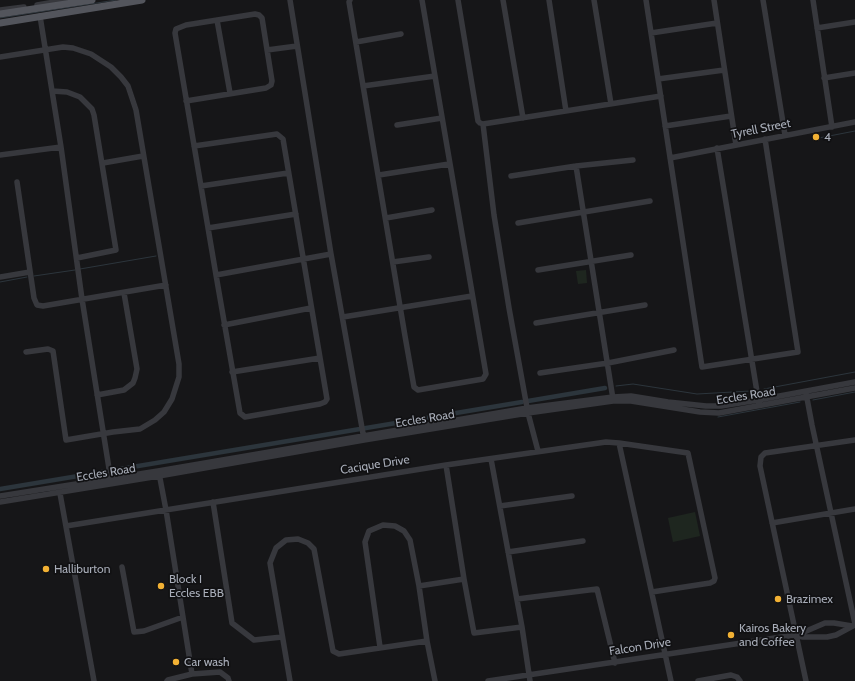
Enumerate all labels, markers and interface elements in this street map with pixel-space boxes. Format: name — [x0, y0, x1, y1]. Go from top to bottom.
street label: Tyrell Street — [730, 116, 792, 142]
place label: 4 — [824, 130, 831, 144]
marker: 4 — [811, 132, 821, 142]
street label: Eccles Road — [715, 384, 777, 408]
street label: Eccles Road — [394, 407, 456, 431]
street label: Cacique Drive — [339, 452, 411, 478]
street label: Eccles Road — [75, 461, 137, 485]
place label: Halliburton — [54, 562, 110, 576]
marker: Halliburton — [41, 564, 51, 574]
place label: Block I Eccles EBB — [169, 572, 224, 600]
marker: Block I Eccles EBB — [156, 581, 166, 591]
place label: Brazimex — [786, 592, 833, 606]
marker: Brazimex — [773, 594, 783, 604]
place label: Kairos Bakery and Coffee — [739, 621, 806, 649]
marker: Kairos Bakery and Coffee — [726, 630, 736, 640]
street label: Falcon Drive — [608, 635, 672, 659]
place label: Car wash — [184, 655, 230, 669]
marker: Car wash — [171, 657, 181, 667]

